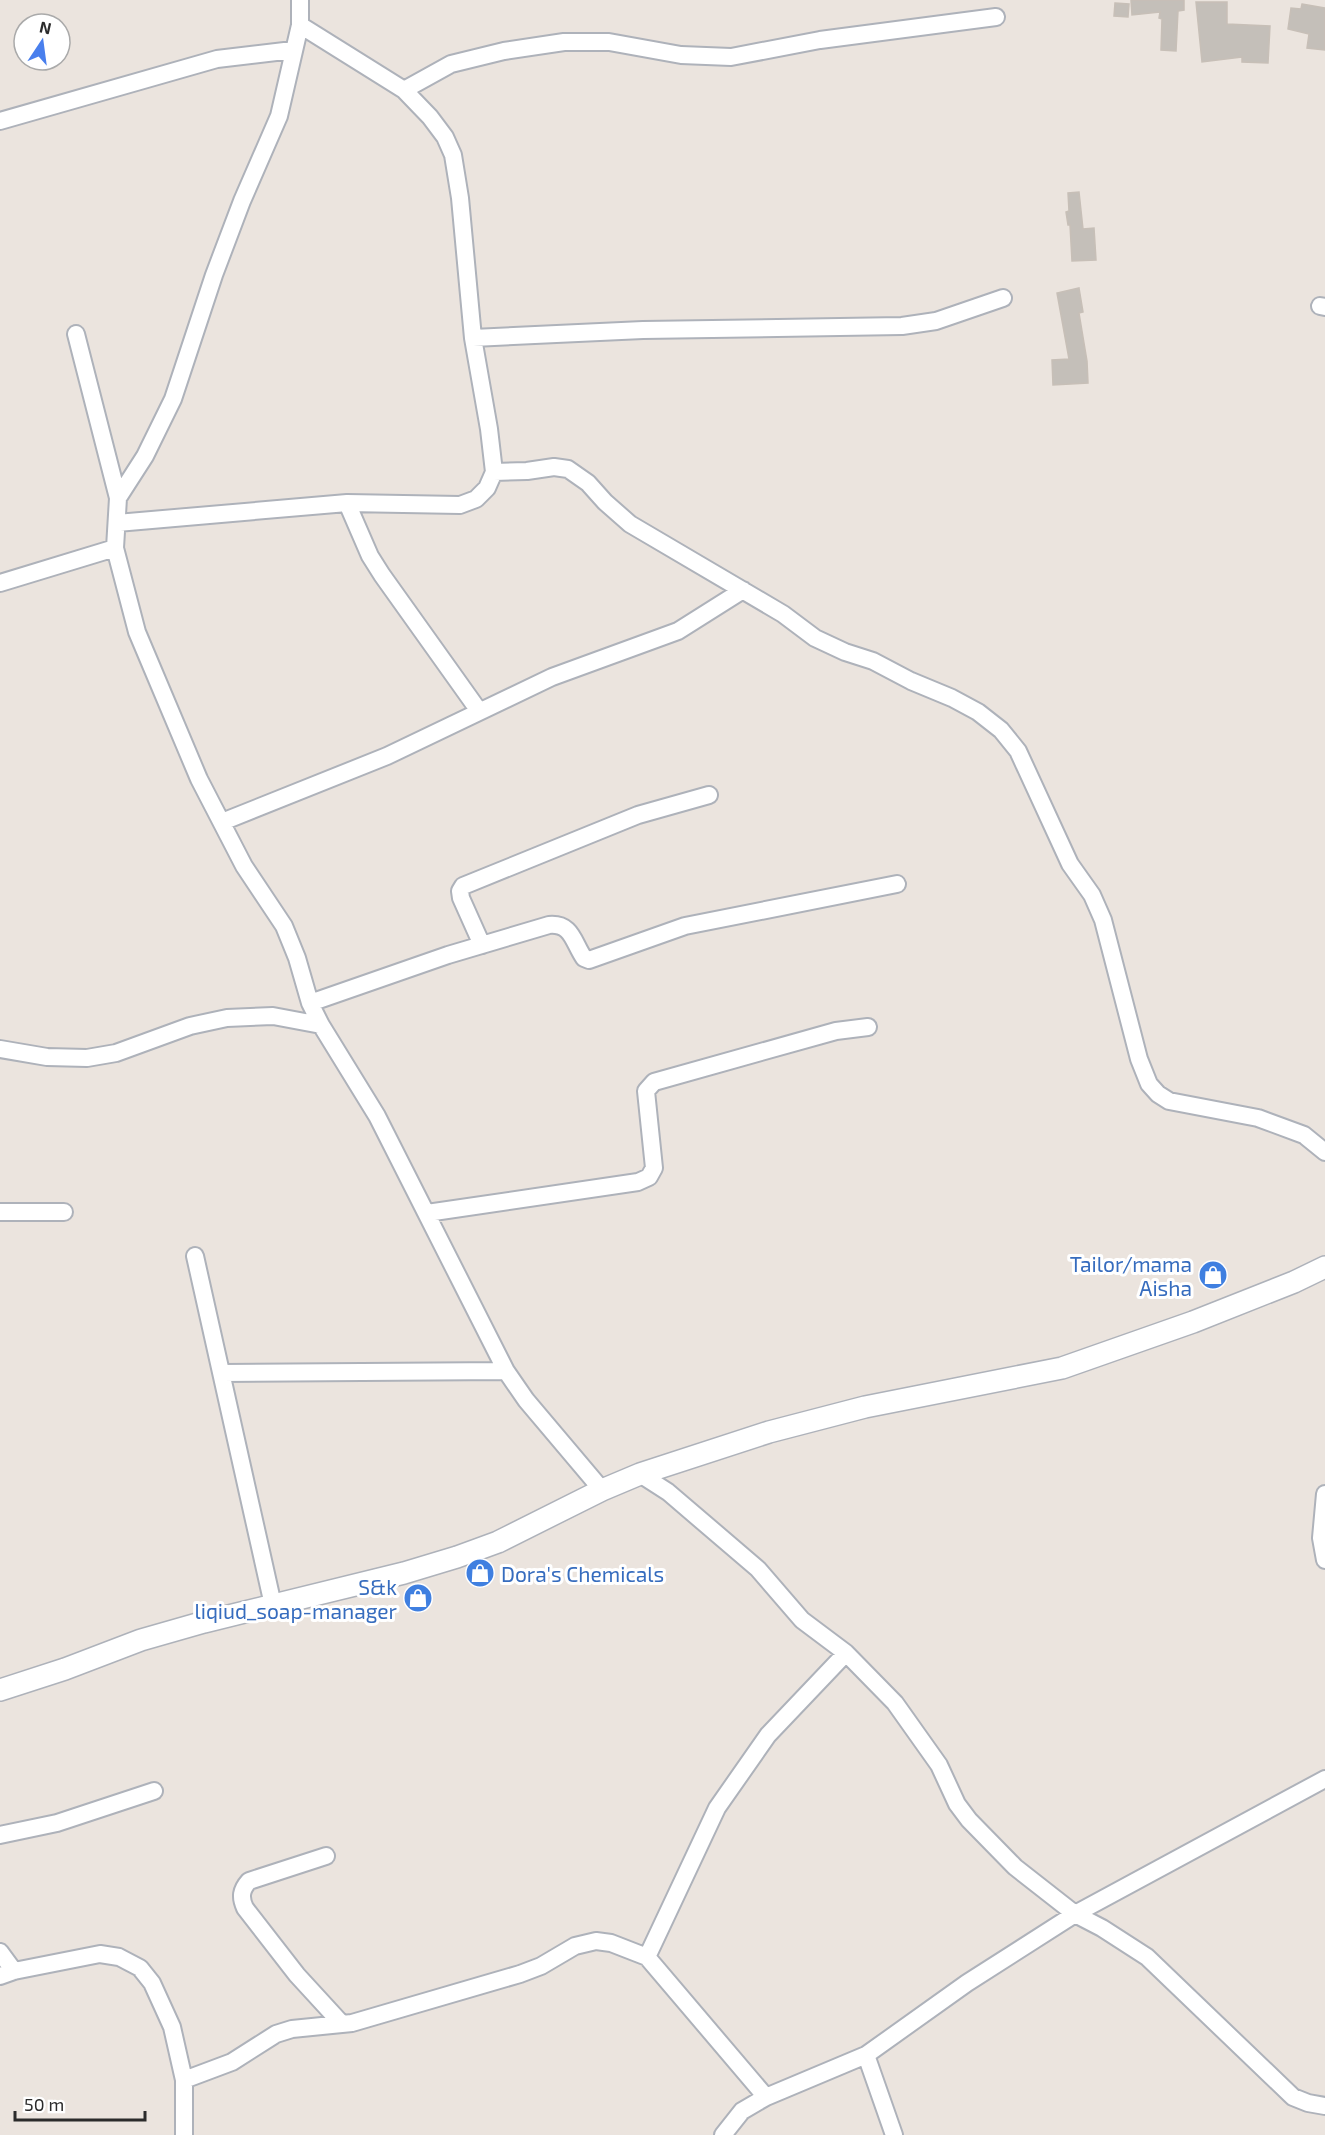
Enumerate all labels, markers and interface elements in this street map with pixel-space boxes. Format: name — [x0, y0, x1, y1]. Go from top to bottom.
north arrow — [12, 12, 72, 72]
text: N — [38, 16, 53, 37]
place label: Tailor/mama Aisha — [1070, 1251, 1192, 1300]
shop icon: Tailor/mama Aisha — [1197, 1259, 1229, 1291]
shop icon: Dora's Chemicals — [464, 1557, 496, 1589]
place label: Dora's Chemicals — [501, 1561, 664, 1586]
place label: S&k liqiud_soap-manager — [194, 1574, 398, 1623]
shop icon: S&k liqiud_soap-manager — [402, 1582, 434, 1614]
scale bar — [15, 2084, 146, 2122]
text: 50 m — [24, 2093, 64, 2115]

